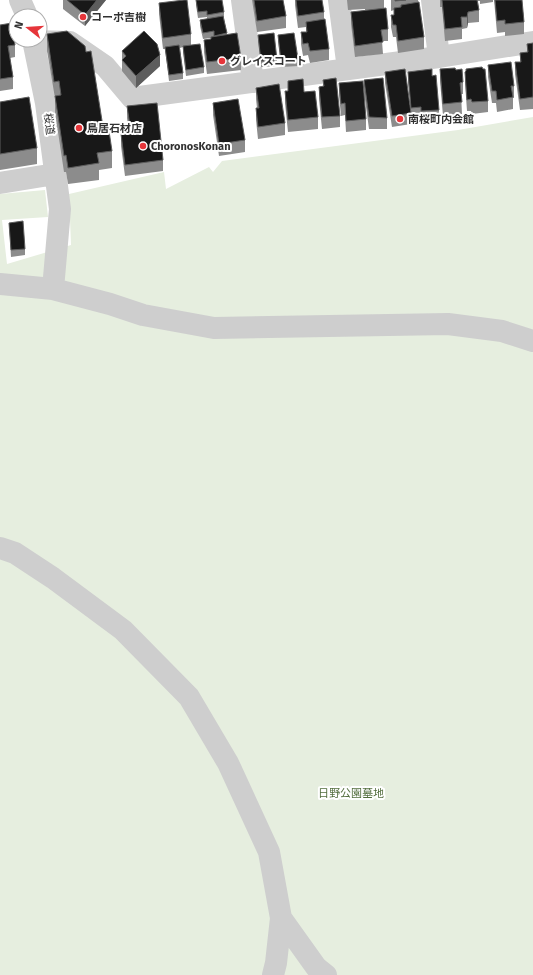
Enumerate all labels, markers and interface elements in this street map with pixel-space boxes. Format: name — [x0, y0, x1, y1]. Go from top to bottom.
north arrow — [8, 8, 48, 48]
place label: コーポ吉樹 — [91, 11, 146, 24]
marker: コーポ吉樹 — [78, 12, 88, 22]
text: N — [12, 20, 26, 31]
place label: グレイスコート — [230, 55, 307, 68]
marker: グレイスコート — [217, 56, 227, 66]
street label: 桜道 — [41, 112, 57, 136]
place label: 南桜町内会館 — [408, 113, 474, 126]
marker: 南桜町内会館 — [395, 114, 405, 124]
place label: 鳥居石材店 — [87, 122, 142, 135]
marker: 鳥居石材店 — [74, 123, 84, 133]
place label: ChoronosKonan — [151, 140, 231, 153]
marker: ChoronosKonan — [138, 141, 148, 151]
park label: 日野公園墓地 — [318, 787, 384, 800]

